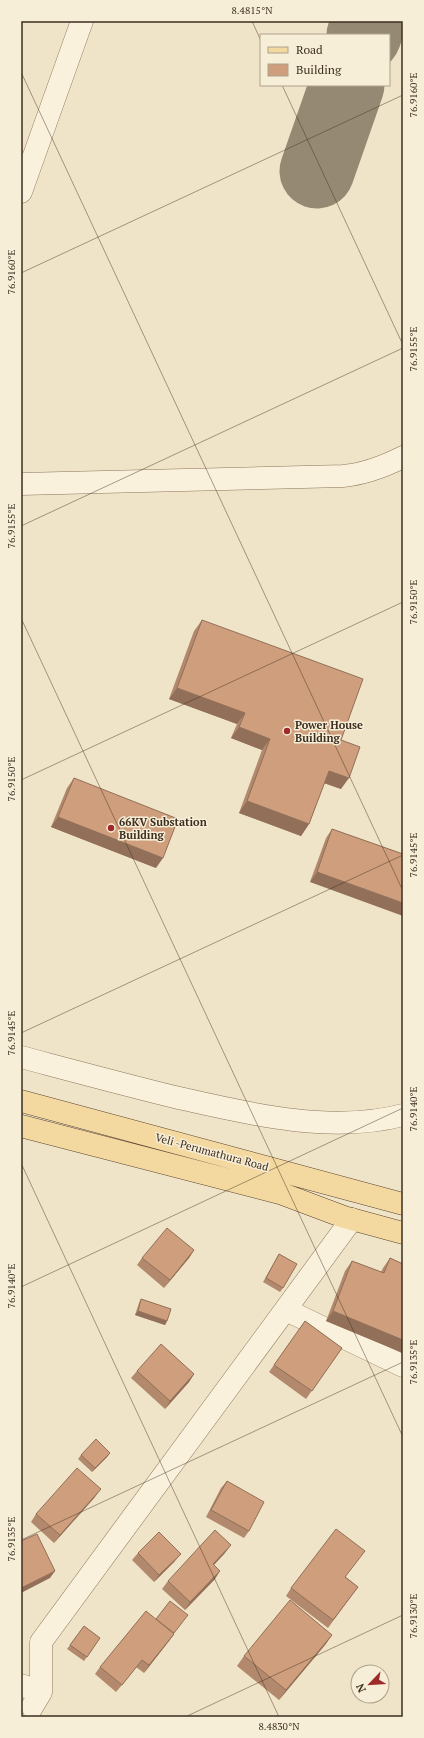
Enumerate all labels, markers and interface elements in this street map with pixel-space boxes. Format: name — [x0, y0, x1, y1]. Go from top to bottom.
text: 8.4815°N — [232, 4, 273, 17]
legend — [260, 34, 390, 86]
text: Road — [296, 42, 323, 57]
text: Building — [296, 62, 342, 77]
text: 76.9160°E — [407, 72, 420, 117]
text: 76.9160°E — [5, 249, 18, 294]
text: 76.9155°E — [407, 326, 420, 371]
text: 76.9155°E — [5, 503, 18, 548]
text: 76.9150°E — [407, 579, 420, 624]
place label: Power House Building — [295, 718, 363, 745]
marker: Power House Building — [282, 726, 292, 736]
text: 76.9150°E — [5, 756, 18, 801]
place label: 66KV Substation Building — [119, 815, 207, 842]
marker: 66KV Substation Building — [106, 823, 116, 833]
text: 76.9145°E — [407, 832, 420, 877]
text: 76.9145°E — [5, 1010, 18, 1055]
text: 76.9140°E — [407, 1086, 420, 1131]
street label: Veli -Perumathura Road — [154, 1130, 270, 1174]
text: 76.9140°E — [5, 1263, 18, 1308]
text: 76.9135°E — [407, 1339, 420, 1384]
text: 76.9135°E — [5, 1516, 18, 1561]
text: 76.9130°E — [407, 1593, 420, 1638]
north arrow — [350, 1664, 390, 1704]
text: N — [353, 1681, 369, 1695]
text: 8.4830°N — [259, 1720, 300, 1733]

